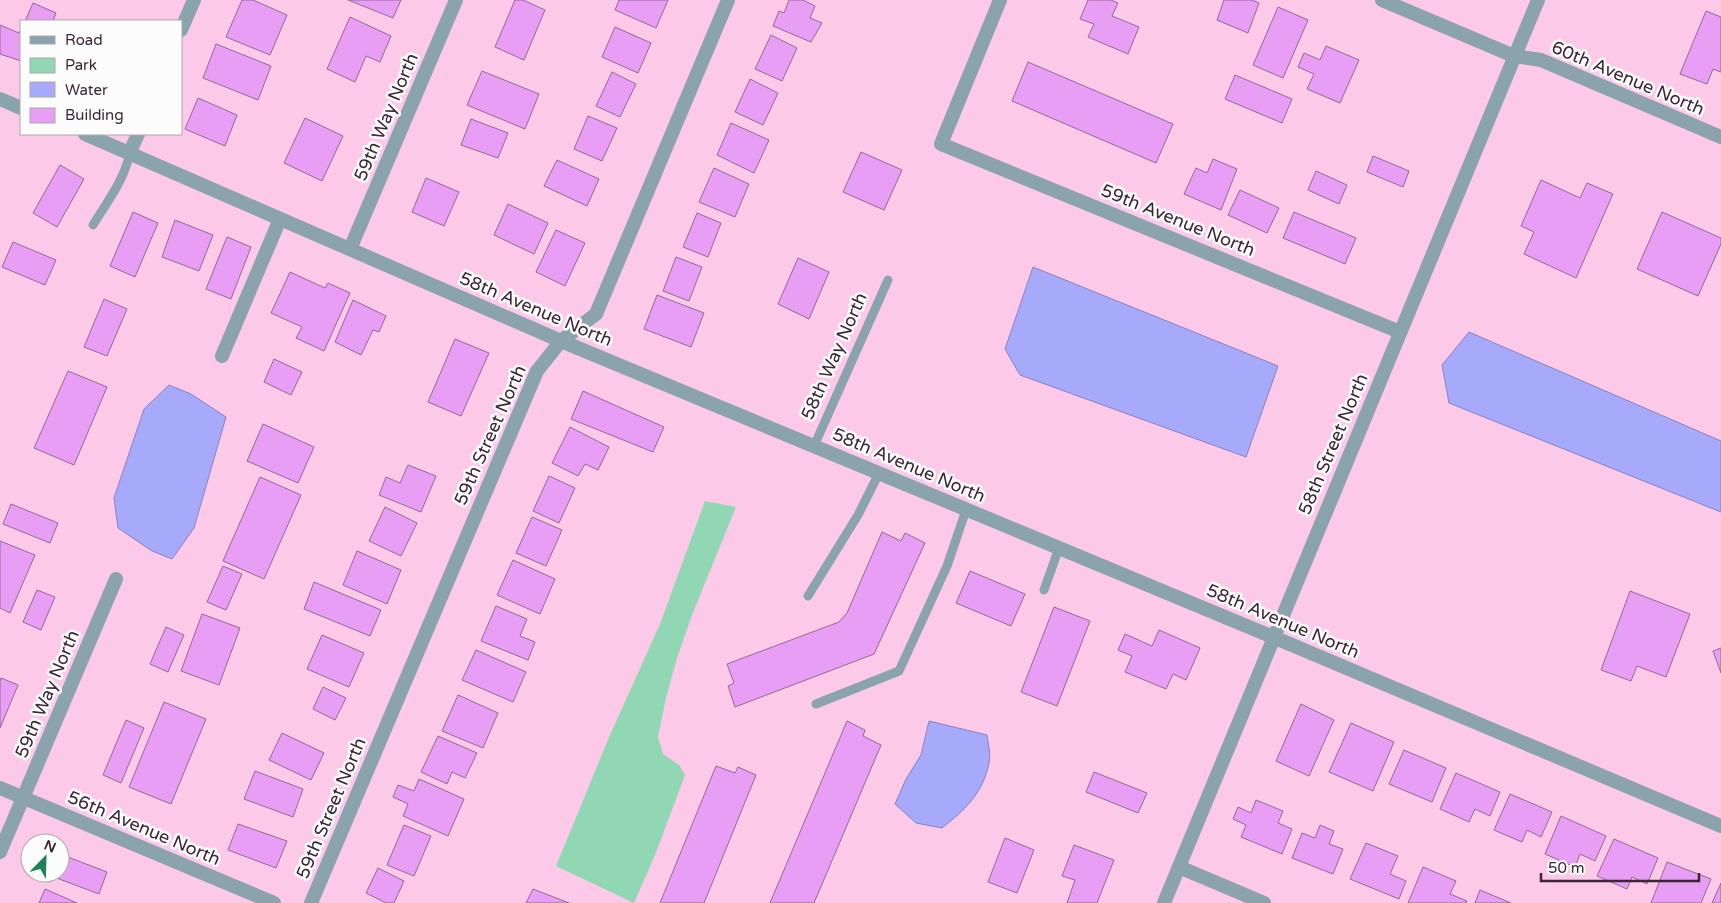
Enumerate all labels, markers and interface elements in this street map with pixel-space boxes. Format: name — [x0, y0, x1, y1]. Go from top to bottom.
legend — [20, 20, 182, 135]
text: Road — [65, 31, 103, 49]
street label: 60th Avenue North — [1548, 36, 1708, 120]
street label: 59th Way North — [349, 50, 423, 184]
text: Park — [65, 56, 97, 74]
text: Water — [65, 81, 108, 99]
text: Building — [65, 106, 124, 124]
street label: 59th Avenue North — [1098, 179, 1258, 261]
street label: 58th Avenue North — [456, 267, 616, 351]
street label: 58th Way North — [796, 289, 872, 423]
street label: 59th Street North — [449, 361, 531, 509]
street label: 58th Street North — [1293, 370, 1373, 518]
street label: 58th Avenue North — [829, 423, 989, 507]
street label: 58th Avenue North — [1203, 579, 1363, 663]
street label: 59th Way North — [10, 627, 84, 761]
street label: 59th Street North — [291, 734, 371, 882]
street label: 56th Avenue North — [64, 786, 224, 870]
north arrow — [20, 833, 70, 883]
text: N — [41, 836, 58, 857]
scale bar — [1541, 850, 1698, 882]
text: 50 m — [1548, 859, 1585, 877]

